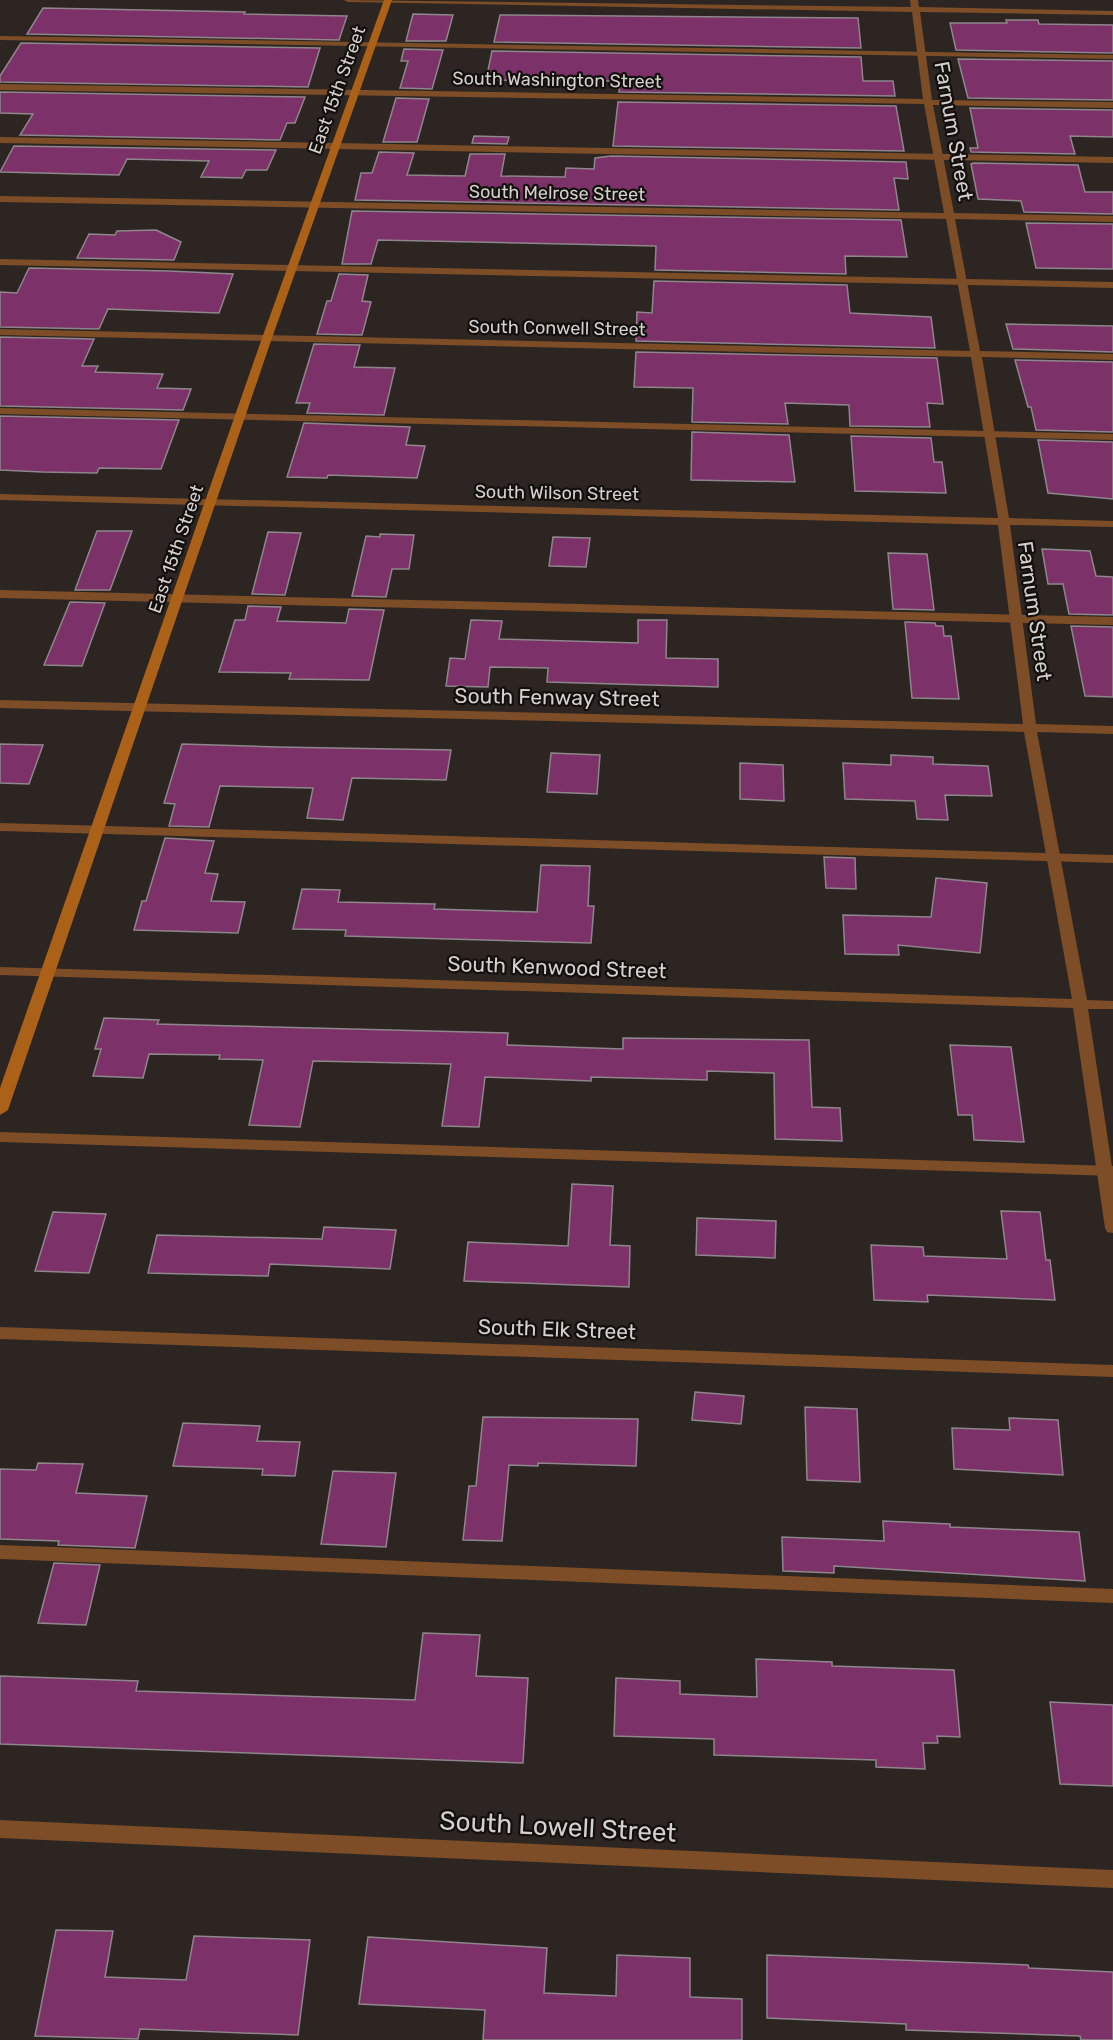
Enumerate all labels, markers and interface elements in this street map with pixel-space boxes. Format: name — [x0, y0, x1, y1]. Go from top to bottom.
street label: East 15th Street — [304, 23, 370, 157]
street label: Farnum Street — [929, 59, 979, 203]
street label: South Washington Street — [452, 67, 662, 93]
street label: South Melrose Street — [469, 180, 645, 206]
street label: South Conwell Street — [468, 315, 646, 341]
street label: South Wilson Street — [475, 481, 639, 505]
street label: East 15th Street — [144, 482, 208, 616]
street label: Farnum Street — [1013, 539, 1057, 683]
street label: South Fenway Street — [454, 683, 660, 711]
street label: South Kenwood Street — [447, 951, 667, 983]
street label: South Elk Street — [478, 1314, 636, 1344]
street label: South Lowell Street — [439, 1805, 677, 1849]

